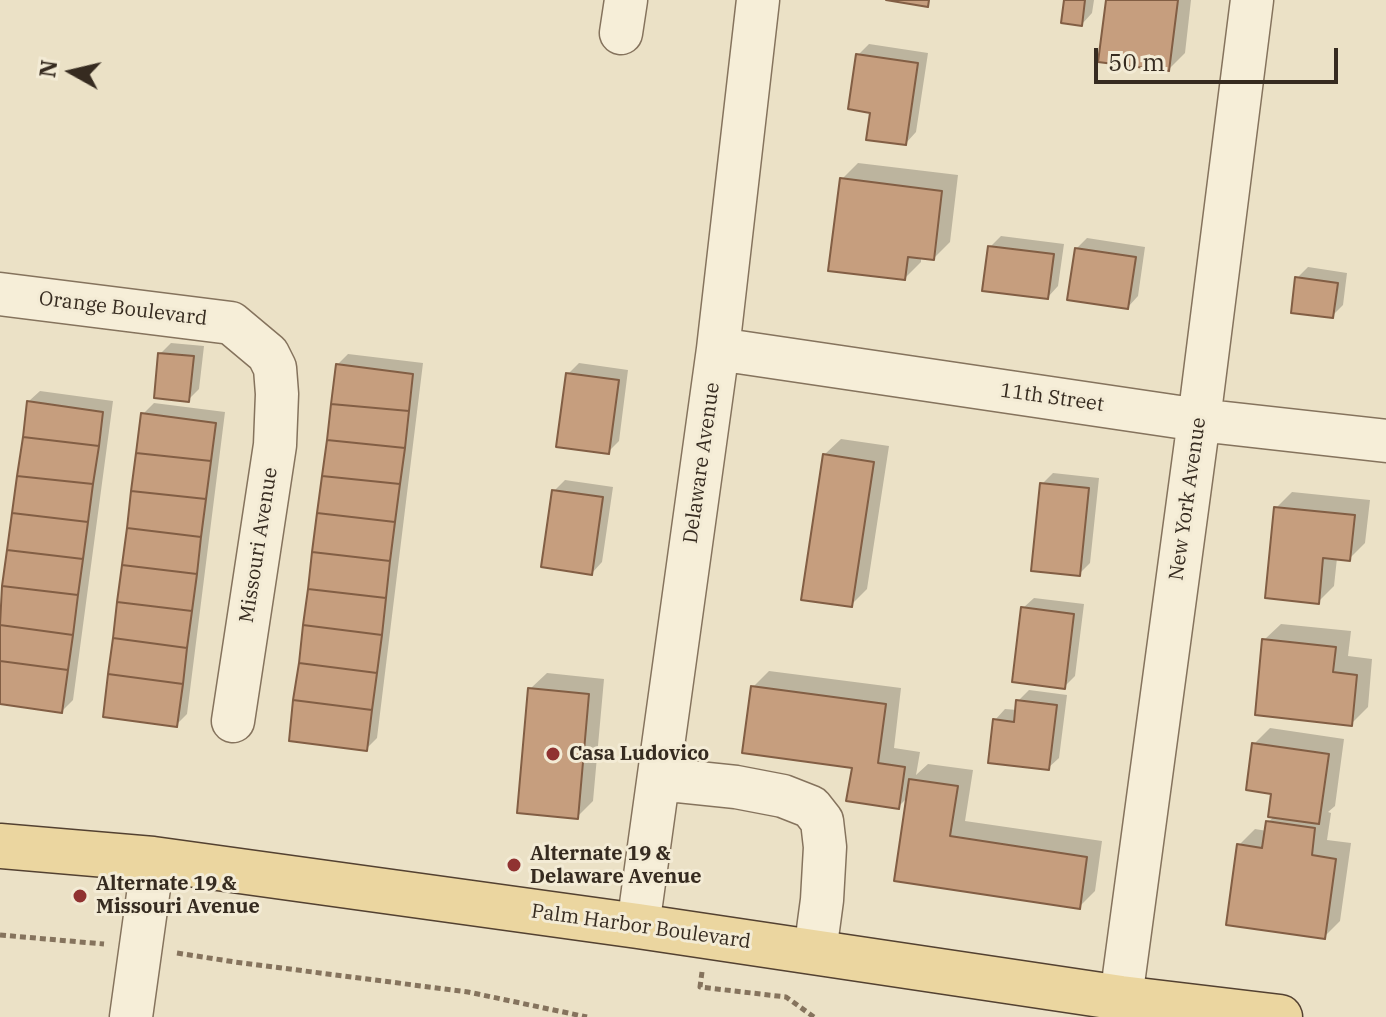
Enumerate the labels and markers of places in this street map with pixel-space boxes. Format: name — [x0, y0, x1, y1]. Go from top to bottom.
place label: Casa Ludovico — [569, 742, 709, 766]
marker: Casa Ludovico — [544, 745, 562, 763]
place label: Alternate 19 & Delaware Avenue — [530, 842, 702, 889]
marker: Alternate 19 & Delaware Avenue — [505, 856, 523, 874]
place label: Alternate 19 & Missouri Avenue — [96, 872, 260, 919]
marker: Alternate 19 & Missouri Avenue — [71, 887, 89, 905]

